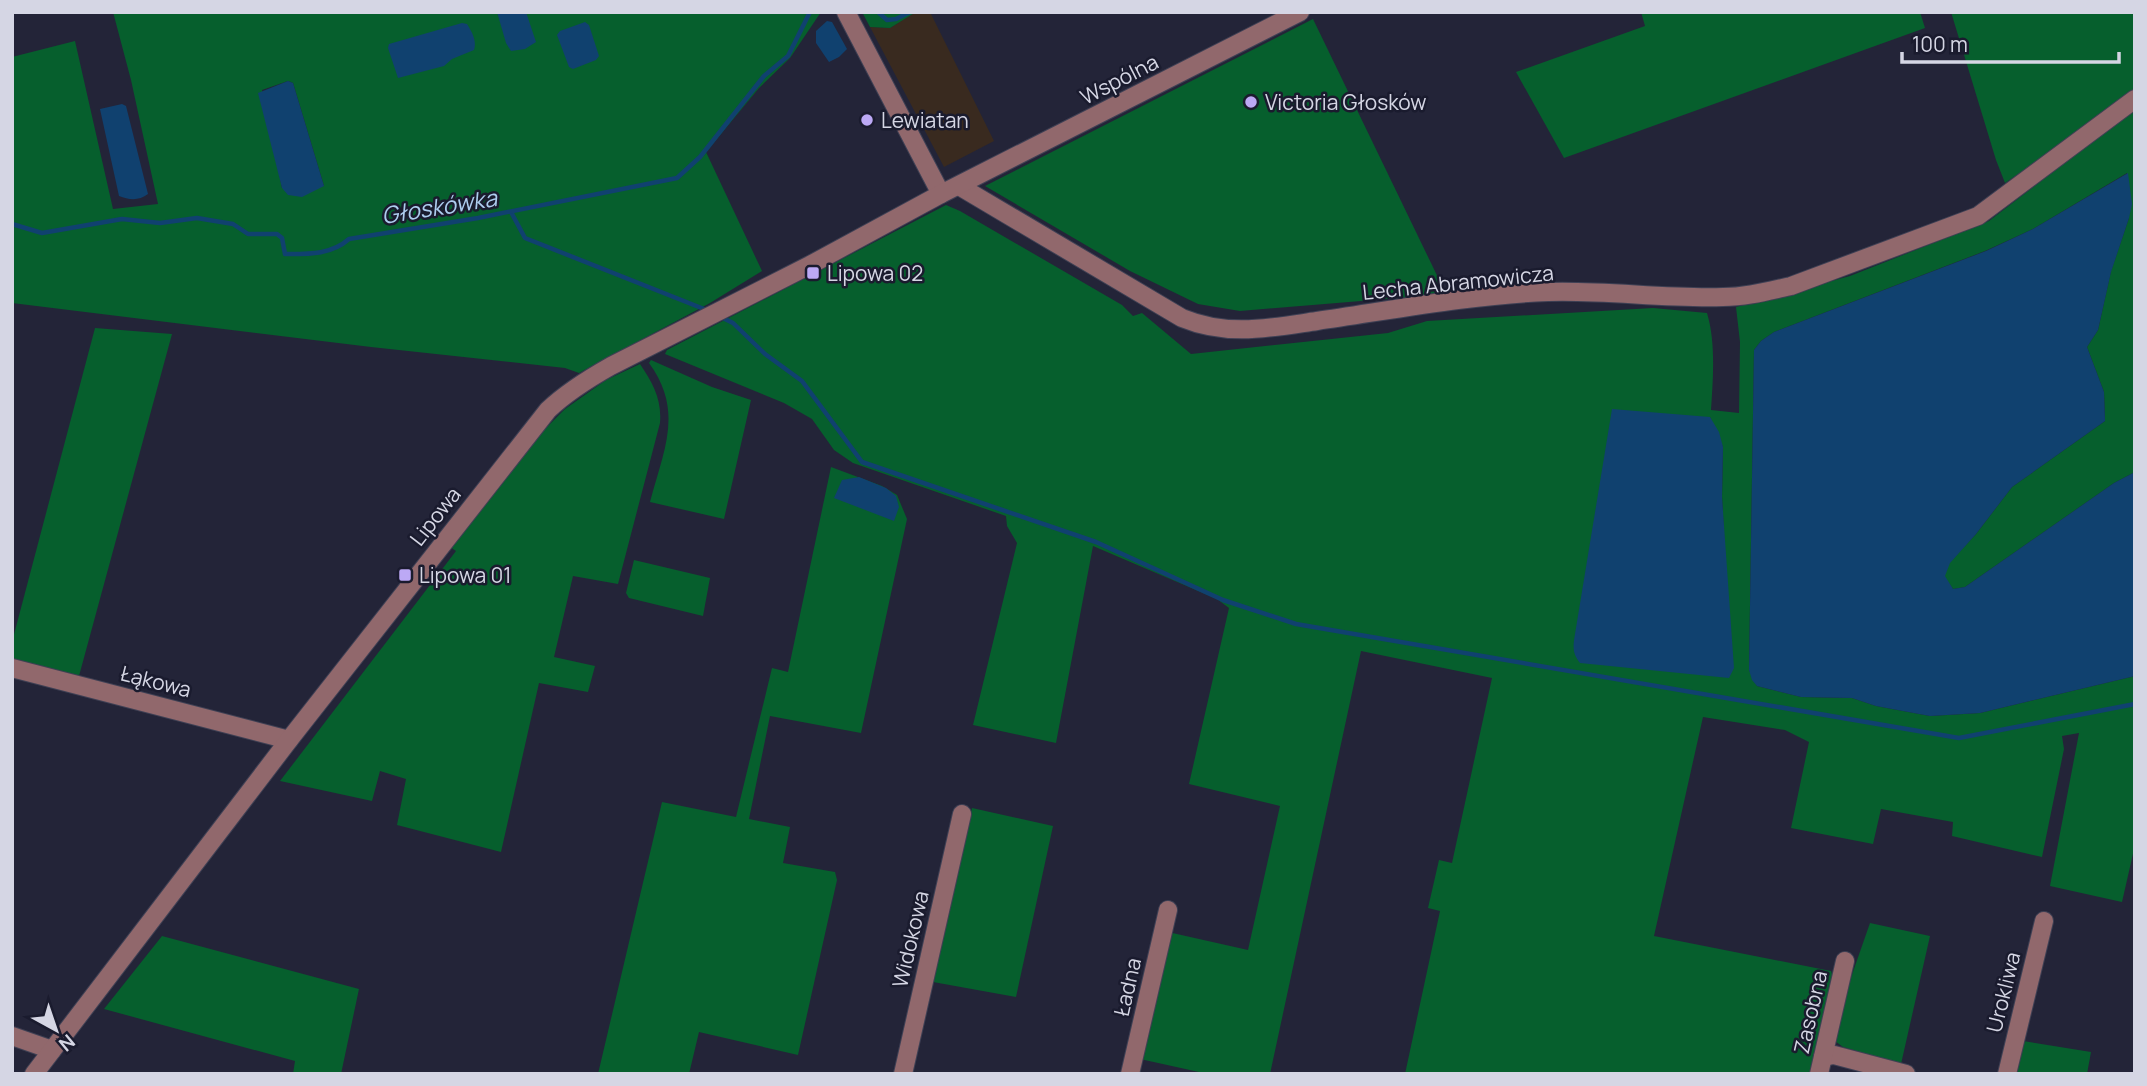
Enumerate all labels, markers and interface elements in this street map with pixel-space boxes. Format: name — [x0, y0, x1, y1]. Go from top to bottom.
scale bar — [1902, 21, 2119, 65]
text: 100 m — [1912, 30, 1968, 58]
street label: Wspólna — [1075, 47, 1163, 111]
place label: Victoria Głosków — [1265, 88, 1426, 116]
marker: Victoria Głosków — [1243, 94, 1259, 110]
place label: Lewiatan — [881, 106, 969, 134]
marker: Lewiatan — [859, 112, 875, 128]
water label: Głoskówka — [379, 181, 500, 231]
street label: Lecha Abramowicza — [1361, 258, 1555, 306]
place label: Lipowa 02 — [827, 259, 923, 287]
marker: Lipowa 02 — [805, 265, 821, 281]
street label: Lipowa — [403, 481, 467, 551]
place label: Lipowa 01 — [419, 561, 511, 589]
marker: Lipowa 01 — [397, 567, 413, 583]
street label: Łąkowa — [118, 659, 194, 703]
street label: Widokowa — [885, 888, 935, 990]
street label: Urokliwa — [1980, 949, 2026, 1035]
street label: Ładna — [1107, 955, 1147, 1019]
street label: Zasobna — [1787, 968, 1833, 1056]
north arrow — [21, 995, 91, 1065]
text: N — [53, 1029, 81, 1057]

